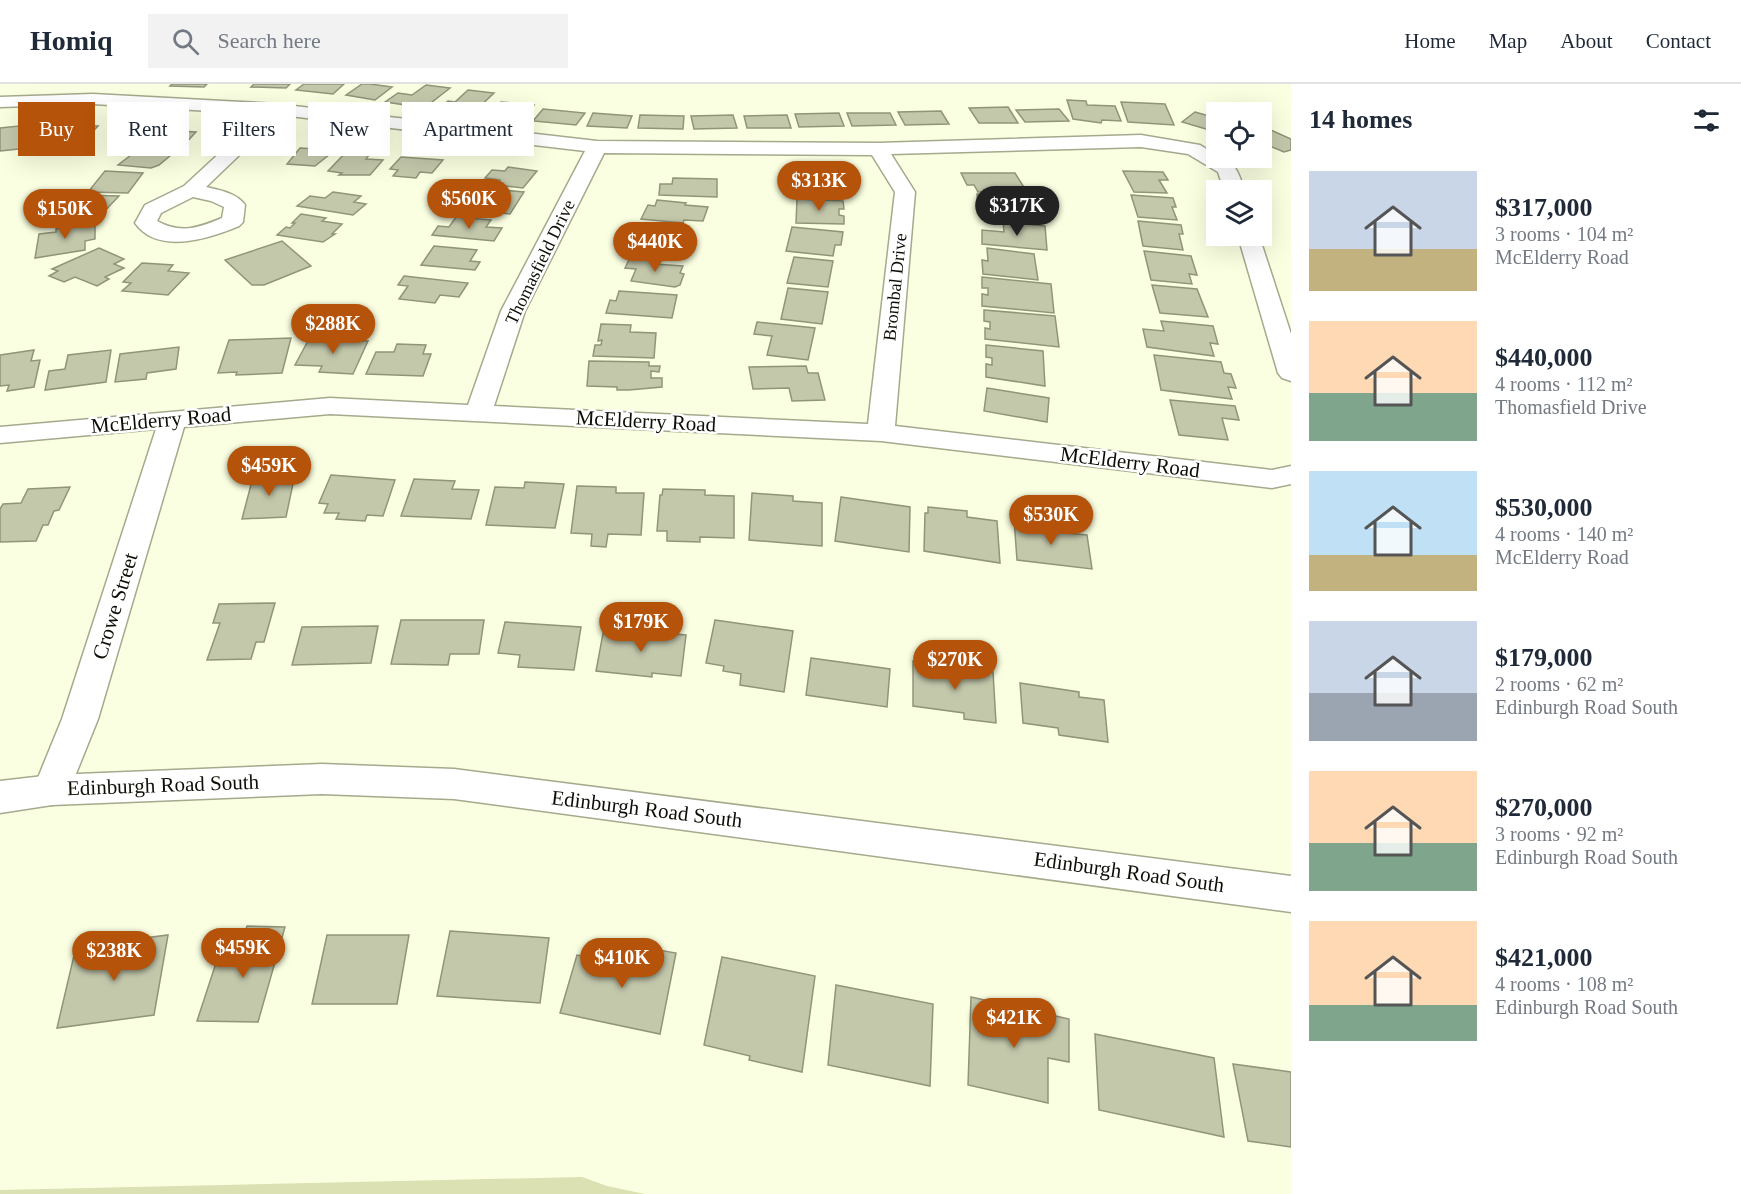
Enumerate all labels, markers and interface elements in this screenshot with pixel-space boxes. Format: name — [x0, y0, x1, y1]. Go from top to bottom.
search box — [148, 14, 568, 68]
text: Homiq — [30, 25, 112, 56]
icon: search — [169, 25, 202, 58]
text: Search here — [217, 28, 321, 53]
text: Home — [1404, 29, 1456, 53]
text: Map — [1489, 29, 1527, 53]
text: About — [1560, 29, 1613, 53]
text: Contact — [1646, 29, 1711, 53]
chip: Buy — [18, 102, 95, 156]
chip: Rent — [107, 102, 189, 156]
chip: Filters — [201, 102, 296, 156]
chip: New — [308, 102, 390, 156]
chip: Apartment — [402, 102, 534, 156]
map controls — [1206, 102, 1272, 246]
button: locate — [1206, 102, 1272, 168]
icon: filters — [1690, 104, 1723, 137]
text: 14 homes — [1309, 105, 1412, 134]
pin: $313K — [777, 161, 861, 212]
text: $313K — [791, 169, 847, 191]
pin: $560K — [427, 179, 511, 230]
button: layers — [1206, 180, 1272, 246]
pin: $317K — [975, 186, 1059, 237]
text: $560K — [441, 187, 497, 209]
pin: $150K — [23, 189, 107, 240]
text: $317,000 — [1495, 193, 1593, 222]
text: $317K — [989, 194, 1045, 216]
icon: home — [1357, 195, 1429, 267]
street label: Thomasfield Drive — [501, 196, 579, 328]
text: $150K — [37, 197, 93, 219]
pin: $440K — [613, 222, 697, 273]
text: 3 rooms · 104 m² — [1495, 223, 1633, 245]
text: $440K — [627, 230, 683, 252]
street label: Brombal Drive — [879, 232, 911, 342]
text: McElderry Road — [1495, 246, 1629, 268]
pin: $288K — [291, 304, 375, 355]
text: $288K — [305, 312, 361, 334]
text: $440,000 — [1495, 343, 1593, 372]
icon: home — [1357, 345, 1429, 417]
text: 4 rooms · 112 m² — [1495, 373, 1632, 395]
text: Thomasfield Drive — [1495, 396, 1647, 418]
street label: McElderry Road — [90, 402, 233, 438]
street label: McElderry Road — [575, 405, 717, 437]
street label: McElderry Road — [1059, 442, 1202, 483]
pin: $459K — [227, 446, 311, 497]
text: $459K — [241, 454, 297, 476]
text: $530,000 — [1495, 493, 1593, 522]
pin: $530K — [1009, 495, 1093, 546]
icon: home — [1357, 495, 1429, 567]
text: $530K — [1023, 503, 1079, 525]
text: 4 rooms · 140 m² — [1495, 523, 1633, 545]
text: McElderry Road — [1495, 546, 1629, 568]
street label: Crowe Street — [87, 550, 143, 662]
pin: $179K — [599, 602, 683, 653]
text: $179K — [613, 610, 669, 632]
pin: $270K — [913, 640, 997, 691]
text: $179,000 — [1495, 643, 1593, 672]
icon: home — [1357, 645, 1429, 717]
text: $270K — [927, 648, 983, 670]
text: 2 rooms · 62 m² — [1495, 673, 1623, 695]
text: Edinburgh Road South — [1495, 696, 1678, 718]
street label: Edinburgh Road South — [67, 770, 260, 800]
street label: Edinburgh Road South — [550, 785, 744, 833]
text: $270,000 — [1495, 793, 1593, 822]
icon: home — [1357, 795, 1429, 867]
text: 3 rooms · 92 m² — [1495, 823, 1623, 845]
text: Edinburgh Road South — [1495, 846, 1678, 868]
street label: Edinburgh Road South — [1032, 847, 1226, 897]
pin: $459K — [201, 928, 285, 979]
pin: $238K — [72, 931, 156, 982]
text: $459K — [215, 936, 271, 958]
pin: $410K — [580, 938, 664, 989]
text: $238K — [86, 939, 142, 961]
text: $421,000 — [1495, 943, 1593, 972]
icon: home — [1357, 945, 1429, 1017]
text: $410K — [594, 946, 650, 968]
text: 4 rooms · 108 m² — [1495, 973, 1633, 995]
text: Edinburgh Road South — [1495, 996, 1678, 1018]
pin: $421K — [972, 998, 1056, 1049]
text: $421K — [986, 1006, 1042, 1028]

